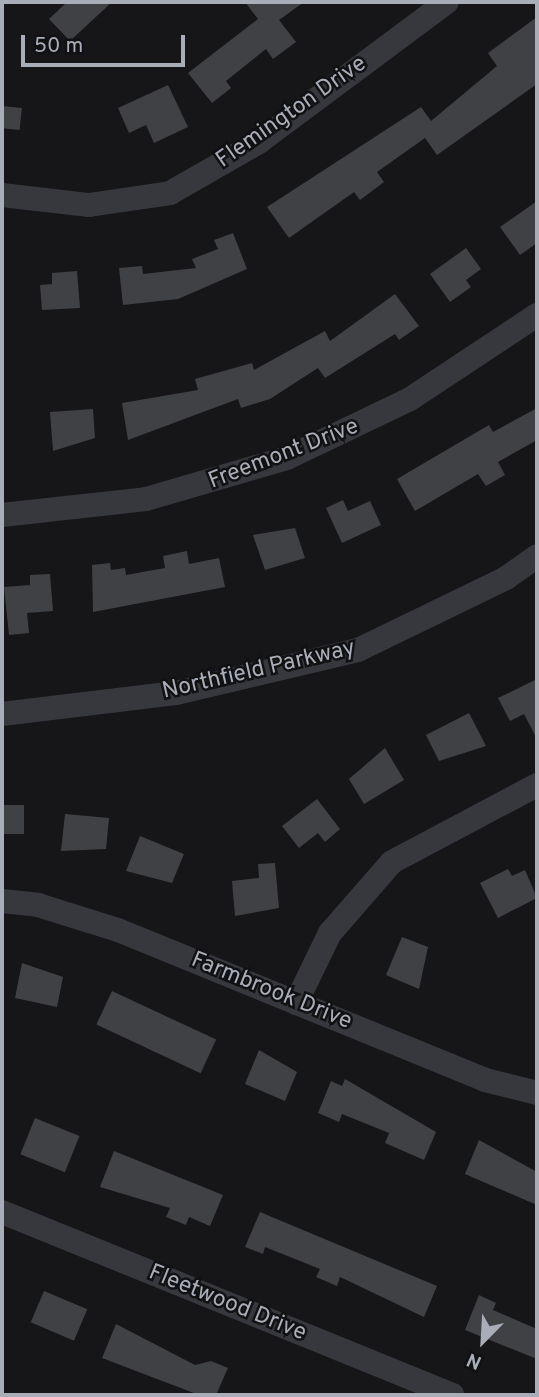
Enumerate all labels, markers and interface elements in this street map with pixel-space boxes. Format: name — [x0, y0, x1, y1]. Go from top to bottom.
scale bar — [24, 21, 189, 65]
text: 50 m — [34, 33, 83, 60]
street label: Flemington Drive — [212, 51, 372, 175]
street label: Freemont Drive — [205, 414, 363, 496]
street label: Northfield Parkway — [160, 635, 358, 707]
street label: Farmbrook Drive — [187, 947, 355, 1037]
street label: Fleetwood Drive — [144, 1260, 310, 1348]
north arrow — [448, 1306, 518, 1376]
text: N — [463, 1346, 486, 1374]

